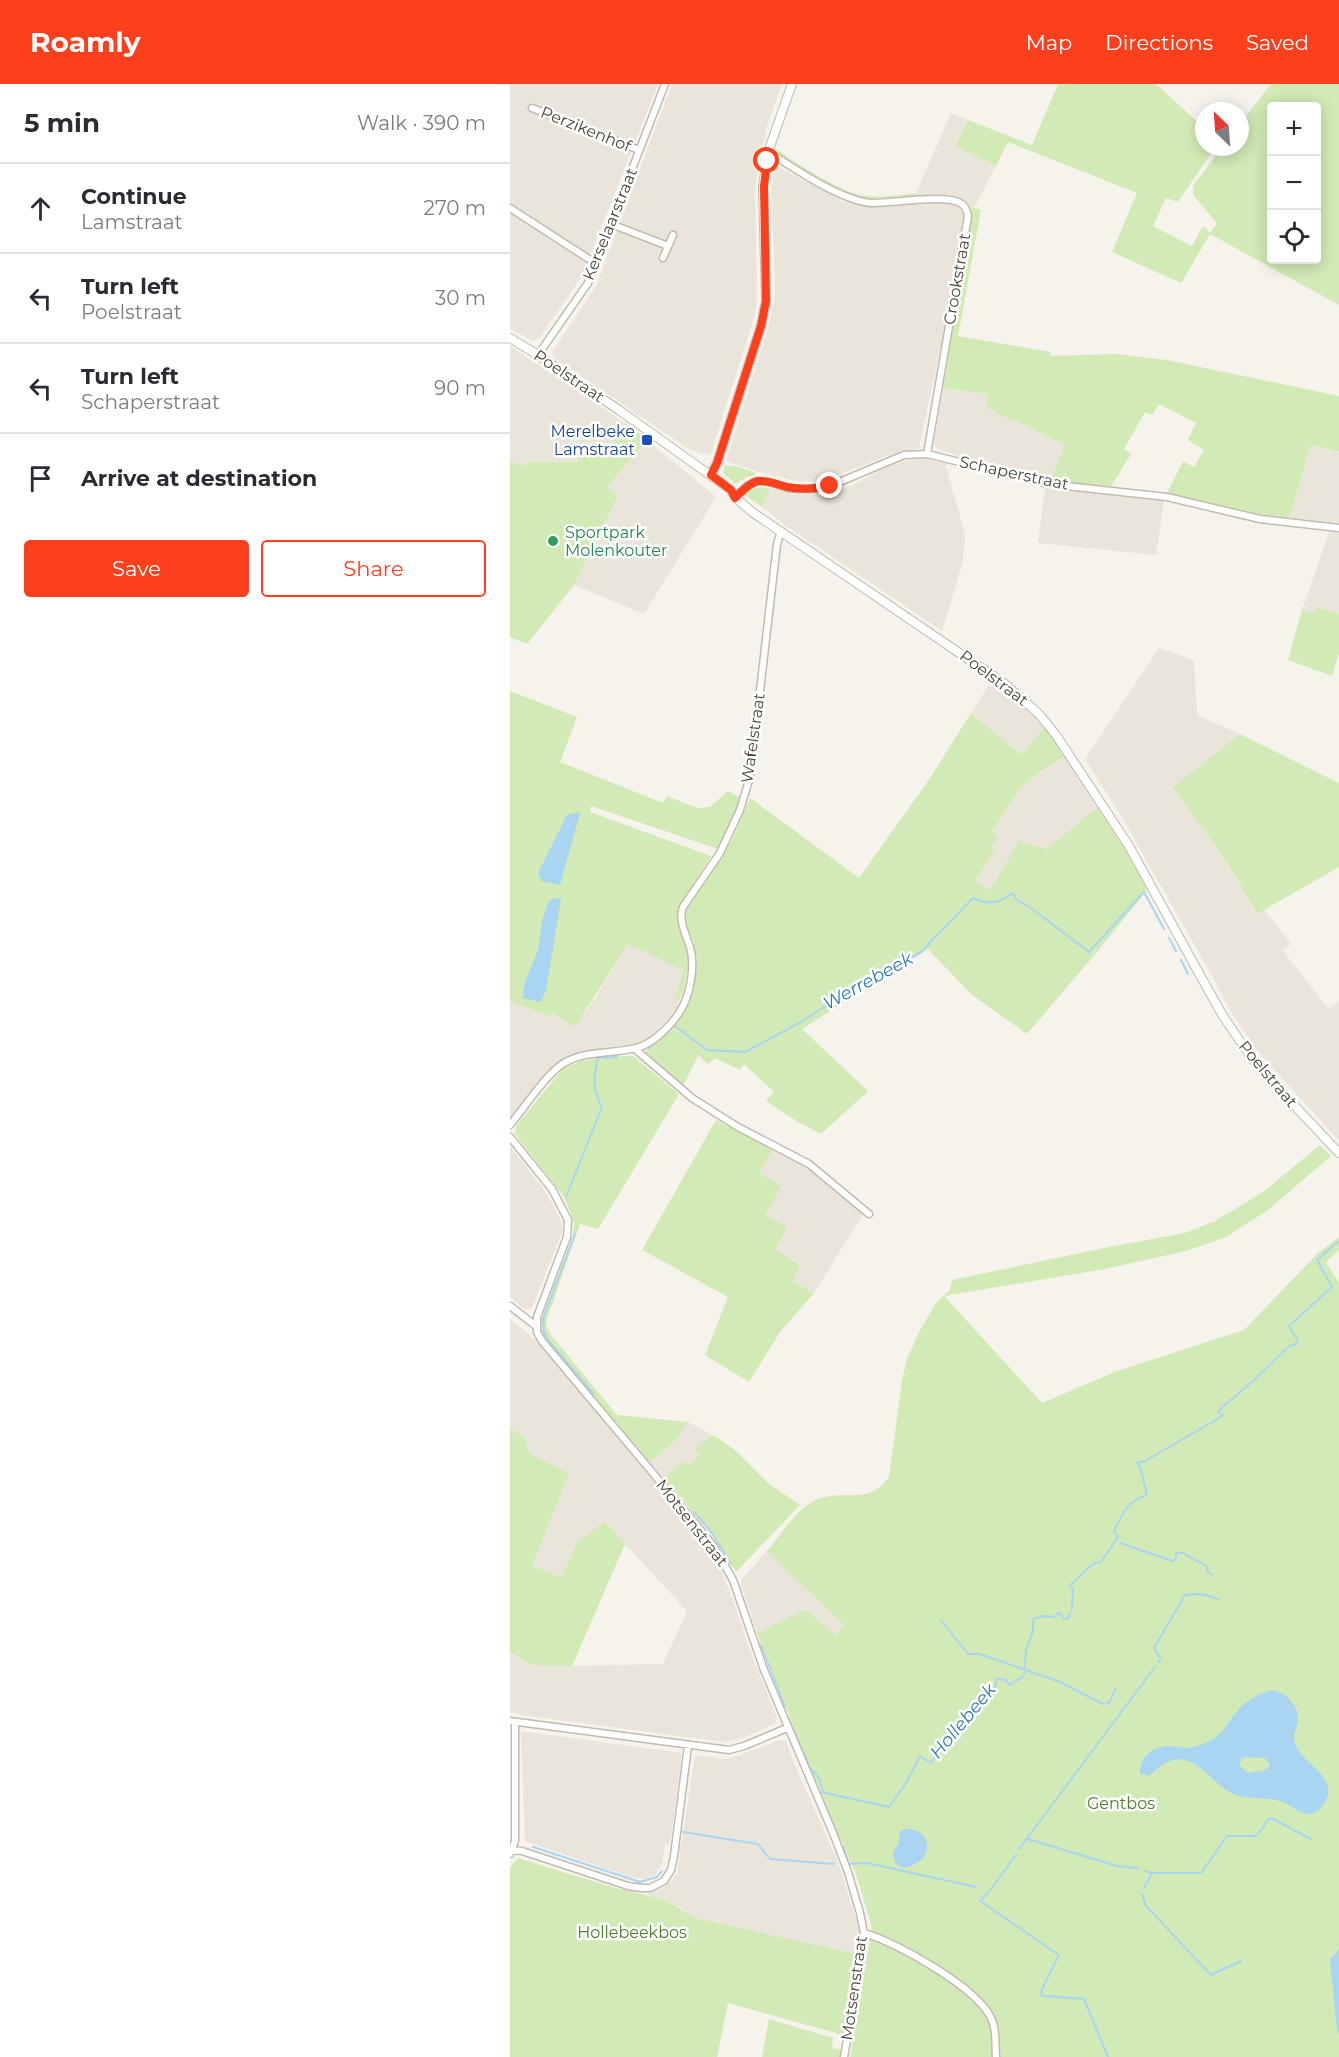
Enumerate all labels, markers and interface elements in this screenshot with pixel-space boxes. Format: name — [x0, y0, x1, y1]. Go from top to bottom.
text: Roamly — [30, 25, 140, 59]
text: Map — [1026, 30, 1072, 55]
text: Directions — [1105, 30, 1213, 55]
text: Saved — [1246, 30, 1309, 55]
street label: Perzikenhof — [538, 102, 635, 156]
north arrow — [1195, 102, 1249, 156]
map controls — [1267, 102, 1321, 264]
button: + — [1267, 102, 1321, 156]
text: 5 min — [24, 107, 100, 139]
text: Walk · 390 m — [357, 111, 486, 135]
route start — [753, 147, 779, 173]
button: − — [1267, 156, 1321, 210]
street label: Kerselaarstraat — [579, 165, 641, 283]
text: Continue — [81, 183, 187, 210]
icon: ahead — [24, 192, 57, 225]
text: 270 m — [424, 196, 486, 220]
text: Lamstraat — [81, 210, 183, 234]
button: locate — [1267, 210, 1321, 264]
street label: Crookstraat — [940, 231, 974, 326]
text: Turn left — [81, 273, 179, 300]
icon: left — [24, 282, 57, 315]
text: 30 m — [435, 286, 486, 310]
text: Poelstraat — [81, 300, 182, 324]
street label: Poelstraat — [530, 346, 608, 407]
text: Turn left — [81, 363, 179, 390]
icon: left — [24, 372, 57, 405]
text: 90 m — [434, 376, 486, 400]
text: Schaperstraat — [81, 390, 220, 414]
place label: Merelbeke Lamstraat — [550, 422, 635, 459]
marker: Merelbeke Lamstraat — [640, 433, 654, 447]
street label: Schaperstraat — [958, 452, 1071, 494]
icon: arrive — [24, 462, 57, 495]
text: Arrive at destination — [81, 465, 317, 492]
route end — [816, 472, 842, 498]
place label: Sportpark Molenkouter — [565, 523, 667, 560]
marker: Sportpark Molenkouter — [546, 534, 560, 548]
button: Save — [24, 540, 249, 597]
button: Share — [261, 540, 486, 597]
street label: Poelstraat — [956, 646, 1032, 710]
street label: Wafelstraat — [737, 691, 769, 784]
water label: Werrebeek — [819, 947, 918, 1015]
street label: Poelstraat — [1235, 1037, 1302, 1111]
street label: Motsenstraat — [652, 1476, 732, 1571]
water label: Hollebeek — [925, 1678, 1002, 1763]
park label: Gentbos — [1087, 1794, 1155, 1813]
park label: Hollebeekbos — [577, 1923, 687, 1942]
street label: Motsenstraat — [837, 1934, 871, 2042]

